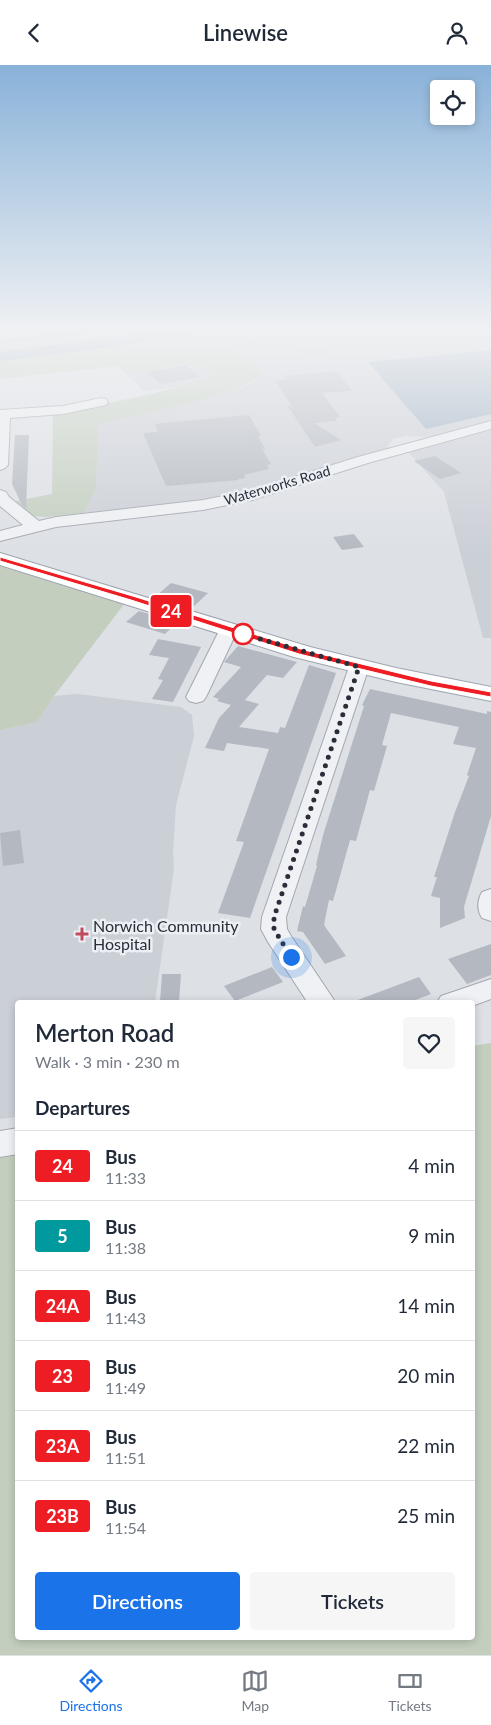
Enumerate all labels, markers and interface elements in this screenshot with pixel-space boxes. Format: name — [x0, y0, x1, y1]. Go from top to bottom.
icon: back — [20, 19, 48, 47]
text: Linewise — [203, 19, 288, 46]
icon: person — [443, 19, 471, 47]
map controls — [430, 80, 475, 125]
button: locate — [430, 80, 475, 125]
street label: Waterworks Road — [222, 462, 332, 508]
line badge: 24 — [148, 595, 194, 627]
text: 24 — [161, 600, 181, 622]
unlabelled marker — [232, 623, 254, 645]
place label: Norwich Community Hospital — [93, 916, 239, 953]
marker: Norwich Community Hospital — [75, 927, 89, 941]
your location — [279, 945, 304, 970]
button: heart — [403, 1017, 455, 1069]
text: Merton Road — [35, 1018, 174, 1047]
text: Walk · 3 min · 230 m — [35, 1052, 180, 1071]
text: Departures — [35, 1096, 130, 1119]
text: Bus — [105, 1145, 136, 1168]
text: 4 min — [408, 1154, 455, 1177]
text: 24 — [52, 1155, 73, 1177]
text: 11:33 — [105, 1168, 146, 1187]
text: Bus — [105, 1215, 136, 1238]
text: 9 min — [408, 1224, 455, 1247]
text: 5 — [57, 1225, 68, 1247]
text: 11:38 — [105, 1238, 146, 1257]
text: Bus — [105, 1285, 136, 1308]
text: 14 min — [397, 1294, 455, 1317]
text: 24A — [46, 1295, 79, 1317]
text: 11:43 — [105, 1308, 146, 1327]
text: Bus — [105, 1355, 136, 1378]
text: 20 min — [397, 1364, 455, 1387]
text: 23 — [52, 1365, 73, 1387]
text: 11:49 — [105, 1378, 146, 1397]
text: Bus — [105, 1425, 136, 1448]
text: 22 min — [397, 1434, 455, 1457]
text: 23A — [46, 1435, 79, 1457]
text: 11:51 — [105, 1448, 146, 1467]
text: Bus — [105, 1495, 136, 1518]
text: 25 min — [397, 1504, 455, 1527]
text: 23B — [46, 1505, 79, 1527]
text: 11:54 — [105, 1518, 146, 1537]
button: Directions — [35, 1572, 240, 1630]
button: Tickets — [250, 1572, 455, 1630]
tab: Directions — [59, 1667, 123, 1714]
tab: Map — [241, 1667, 269, 1714]
tab: Tickets — [388, 1667, 432, 1714]

